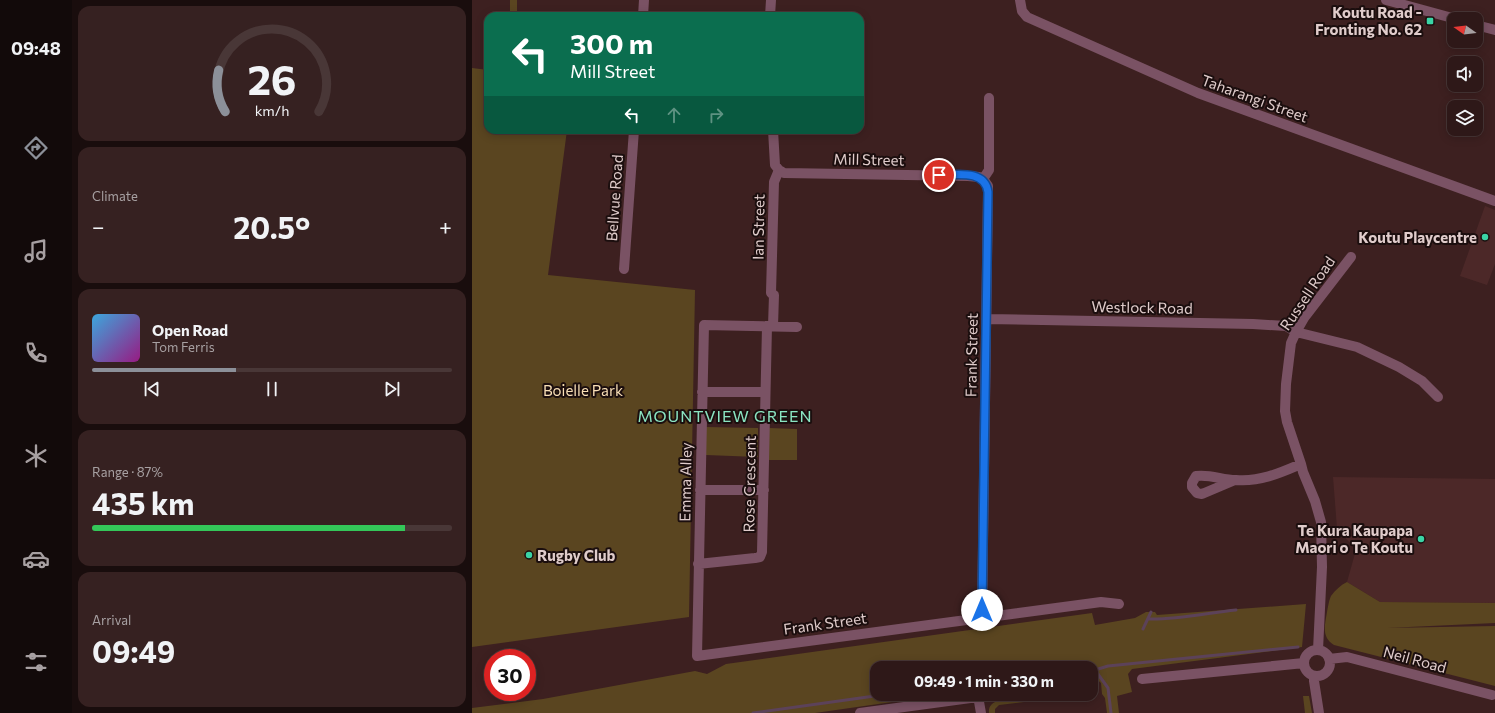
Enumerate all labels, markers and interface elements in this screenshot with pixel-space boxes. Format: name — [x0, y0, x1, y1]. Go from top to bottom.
place label: Koutu Road - Fronting No. 62 — [1315, 3, 1422, 38]
north arrow — [1447, 12, 1483, 48]
map controls — [1447, 12, 1483, 136]
marker: Koutu Road - Fronting No. 62 — [1425, 16, 1435, 26]
text: 300 m — [570, 26, 653, 60]
icon: left — [504, 28, 556, 80]
text: 09:48 — [11, 37, 61, 59]
text: 26 — [247, 53, 297, 104]
button: sound — [1447, 56, 1483, 92]
text: Mill Street — [570, 60, 655, 82]
street label: Taharangi Street — [1199, 70, 1311, 126]
text: km/h — [255, 100, 289, 118]
button: layers — [1447, 100, 1483, 136]
icon: left — [621, 104, 643, 126]
icon: ahead — [663, 104, 685, 126]
icon: right — [705, 104, 727, 126]
icon: directions — [22, 134, 50, 162]
street label: Mill Street — [833, 149, 905, 169]
street label: Bellvue Road — [602, 154, 626, 242]
pin — [922, 158, 956, 192]
icon: arrive — [928, 164, 950, 186]
text: Climate — [92, 188, 138, 204]
street label: Ian Street — [748, 194, 768, 260]
text: 20.5° — [233, 208, 310, 245]
text: − — [92, 213, 105, 240]
text: + — [439, 213, 452, 240]
place label: Koutu Playcentre — [1358, 228, 1477, 246]
marker: Koutu Playcentre — [1480, 232, 1490, 242]
icon: music — [22, 237, 50, 265]
street label: Russell Road — [1276, 253, 1338, 333]
street label: Westlock Road — [1091, 297, 1193, 317]
street label: Frank Street — [961, 313, 981, 397]
text: Open Road — [152, 321, 228, 339]
icon: phone — [22, 339, 50, 367]
text: Tom Ferris — [152, 339, 215, 355]
icon: previous — [141, 378, 163, 400]
icon: pause — [261, 378, 283, 400]
icon: next — [381, 378, 403, 400]
park label: Boielle Park — [543, 381, 623, 399]
district label: MOUNTVIEW GREEN — [638, 406, 812, 425]
street label: Rose Crescent — [739, 435, 759, 533]
icon: climate — [22, 442, 50, 470]
street label: Emma Alley — [675, 442, 695, 522]
text: Range · 87% — [92, 464, 163, 480]
text: 435 km — [92, 484, 195, 521]
place label: Te Kura Kaupapa Maori o Te Koutu — [1295, 521, 1413, 556]
marker: Te Kura Kaupapa Maori o Te Koutu — [1416, 534, 1426, 544]
icon: car — [22, 545, 50, 573]
place label: Rugby Club — [537, 546, 616, 564]
marker: Rugby Club — [524, 550, 534, 560]
position arrow — [961, 589, 1003, 631]
street label: Frank Street — [782, 608, 868, 638]
text: Arrival — [92, 612, 131, 628]
text: 09:49 — [92, 632, 175, 669]
street label: Neil Road — [1381, 642, 1449, 676]
icon: filters — [22, 648, 50, 676]
speed limit sign: 30 — [484, 649, 536, 701]
text: 09:49 · 1 min · 330 m — [914, 672, 1054, 690]

